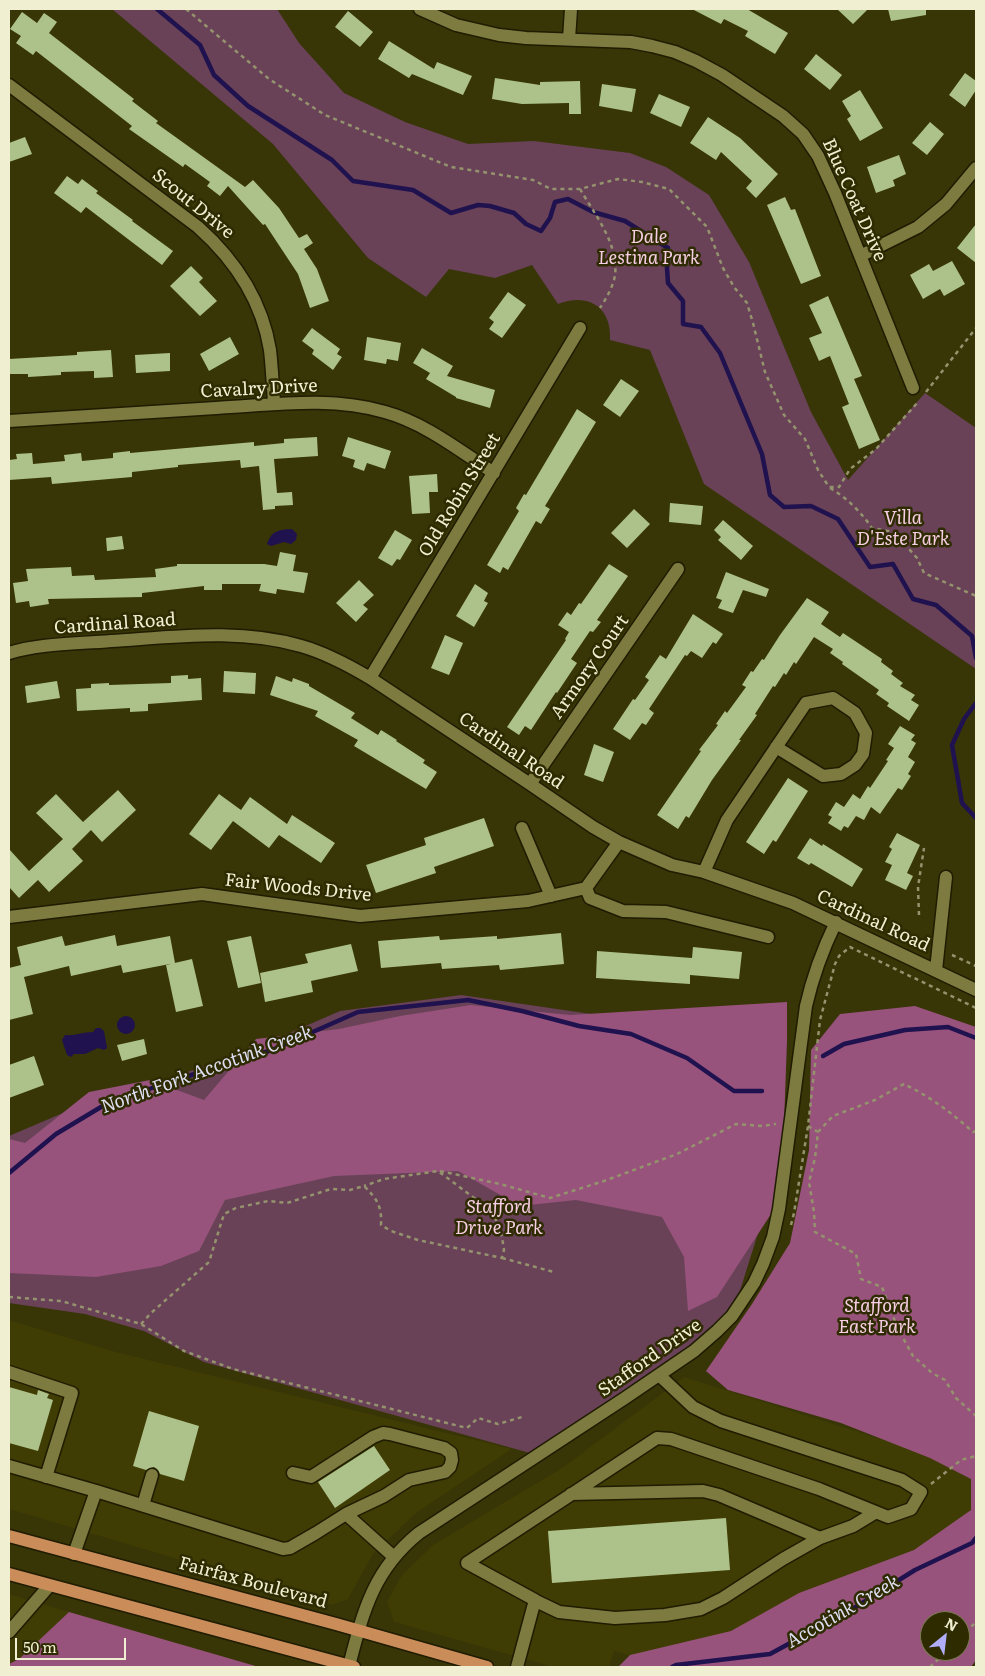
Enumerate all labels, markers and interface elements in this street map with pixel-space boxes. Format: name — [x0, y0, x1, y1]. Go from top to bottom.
street label: Blue Coat Drive — [817, 135, 891, 265]
street label: Scout Drive — [148, 164, 238, 244]
park label: Dale Lestina Park — [598, 227, 700, 270]
street label: Cavalry Drive — [200, 375, 318, 403]
street label: Old Robin Street — [415, 429, 505, 561]
park label: Villa D'Este Park — [856, 508, 950, 550]
street label: Cardinal Road — [53, 609, 177, 639]
street label: Armory Court — [546, 611, 634, 723]
street label: Cardinal Road — [454, 708, 568, 794]
street label: Fair Woods Drive — [224, 870, 372, 906]
street label: Cardinal Road — [813, 885, 933, 957]
water label: North Fork Accotink Creek — [98, 1021, 316, 1119]
park label: Stafford Drive Park — [455, 1197, 543, 1240]
park label: Stafford East Park — [838, 1296, 916, 1338]
street label: Stafford Drive — [594, 1315, 706, 1401]
street label: Fairfax Boulevard — [176, 1553, 330, 1613]
water label: Accotink Creek — [782, 1570, 904, 1654]
north arrow — [920, 1611, 970, 1661]
text: N — [942, 1612, 962, 1635]
scale bar — [18, 1628, 129, 1660]
text: 50 m — [23, 1635, 57, 1658]

